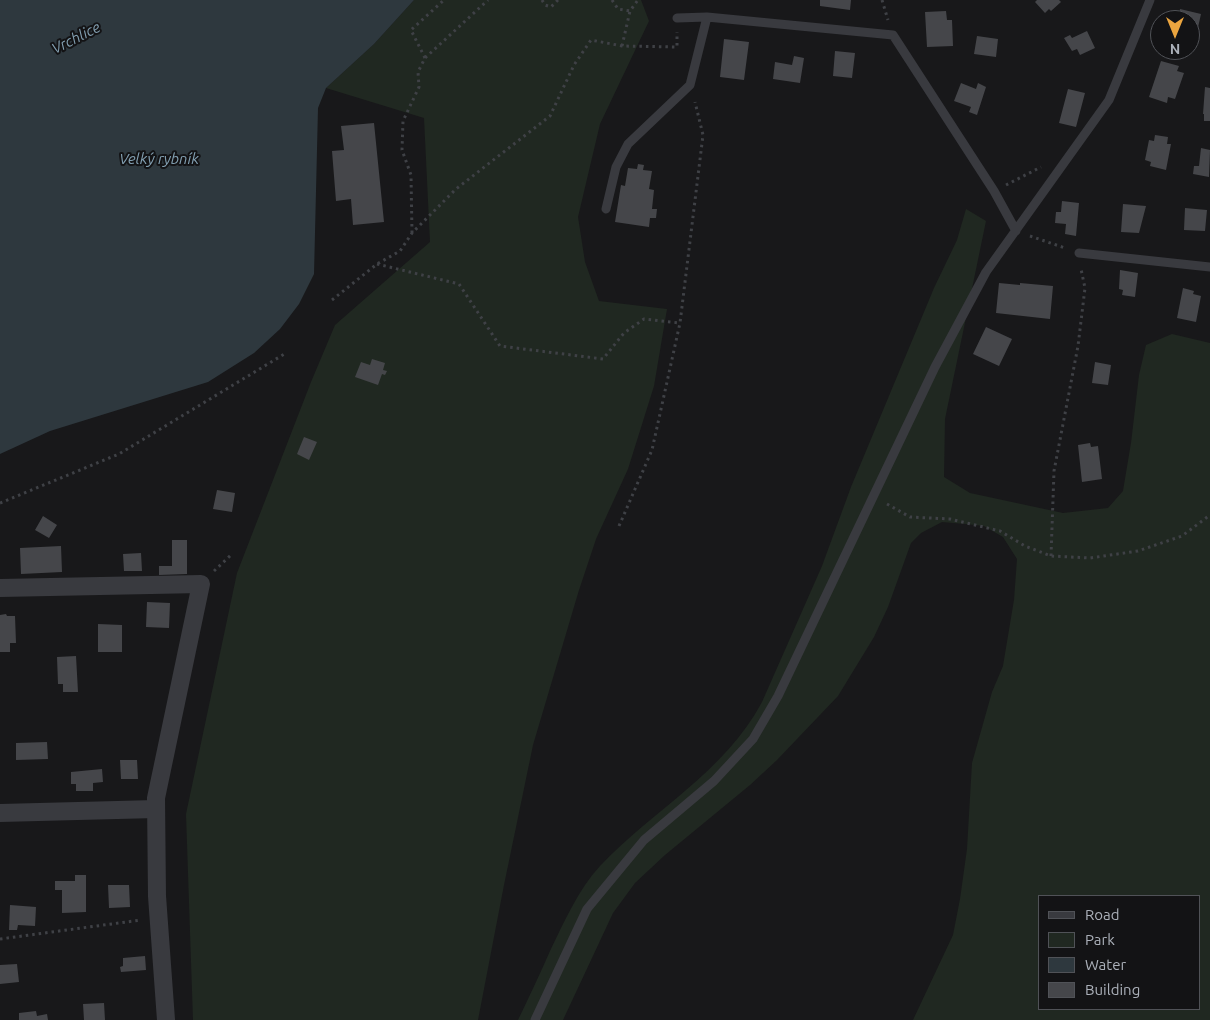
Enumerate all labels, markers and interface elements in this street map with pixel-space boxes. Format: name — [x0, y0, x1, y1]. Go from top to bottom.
north arrow — [1150, 10, 1200, 60]
water label: Vrchlice — [49, 18, 103, 58]
text: N — [1170, 41, 1180, 57]
water label: Velký rybník — [119, 150, 199, 168]
legend — [1038, 895, 1200, 1010]
text: Road — [1085, 906, 1120, 923]
text: Park — [1085, 931, 1115, 948]
text: Water — [1085, 956, 1126, 973]
text: Building — [1085, 981, 1140, 998]

